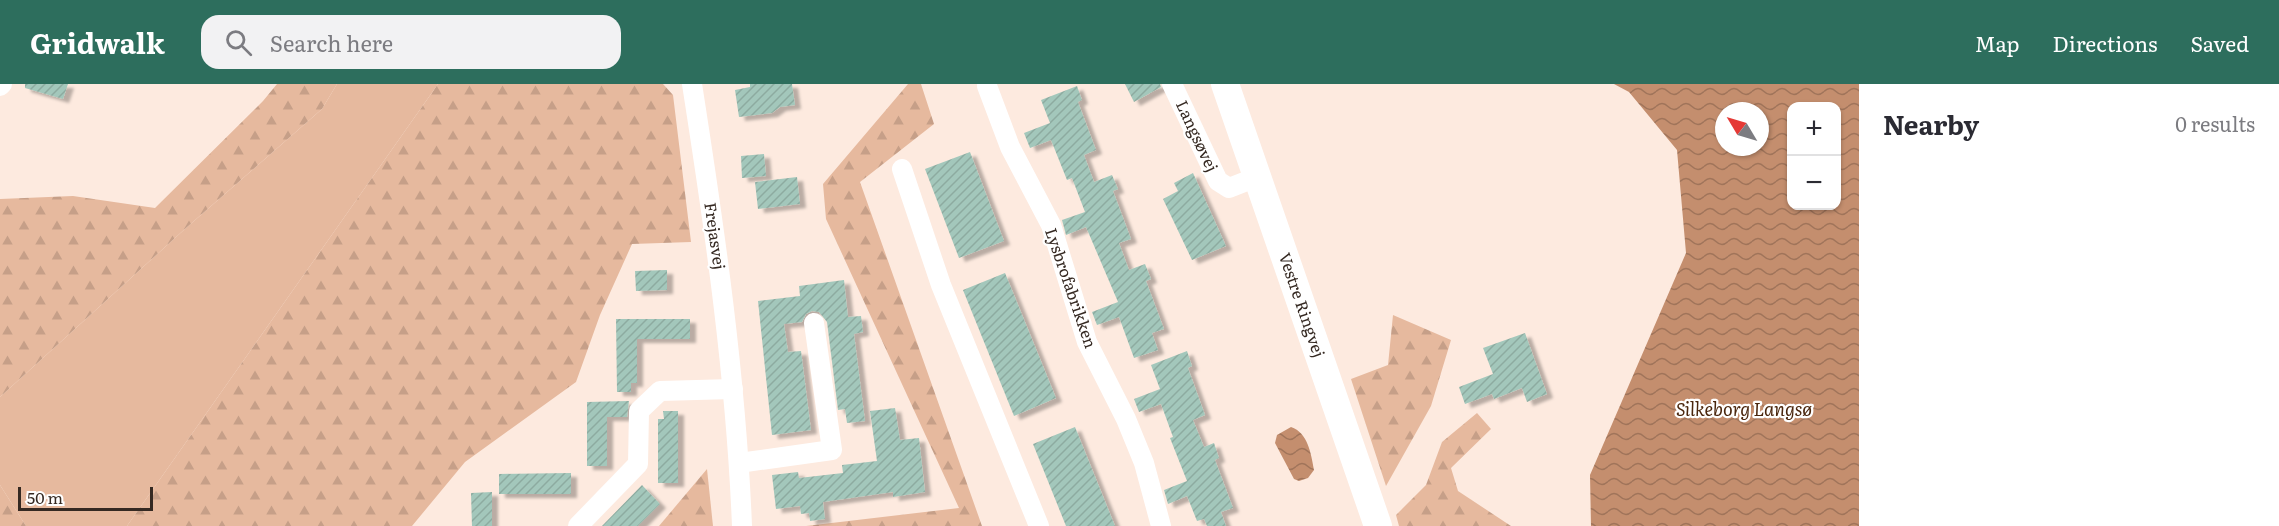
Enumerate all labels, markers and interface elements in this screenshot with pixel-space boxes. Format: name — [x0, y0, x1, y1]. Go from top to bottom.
search box — [201, 15, 621, 69]
text: Gridwalk — [30, 21, 165, 63]
icon: search — [222, 26, 255, 59]
text: Search here — [270, 26, 393, 59]
text: Map — [1975, 27, 2020, 58]
text: Directions — [2053, 27, 2158, 58]
text: Saved — [2191, 27, 2249, 58]
street label: Langsøvej — [1171, 96, 1225, 175]
north arrow — [1715, 102, 1769, 156]
map controls — [1787, 102, 1841, 210]
button: + — [1787, 102, 1841, 156]
text: Nearby — [1883, 104, 1979, 143]
text: 0 results — [2175, 108, 2255, 138]
button: − — [1787, 156, 1841, 210]
street label: Frejasvej — [699, 201, 733, 271]
street label: Lysbrofabrikken — [1040, 224, 1104, 351]
street label: Vestre Ringvej — [1274, 249, 1332, 360]
water label: Silkeborg Langsø — [1676, 395, 1812, 422]
scale bar — [18, 484, 153, 512]
text: 50 m — [27, 485, 63, 509]

